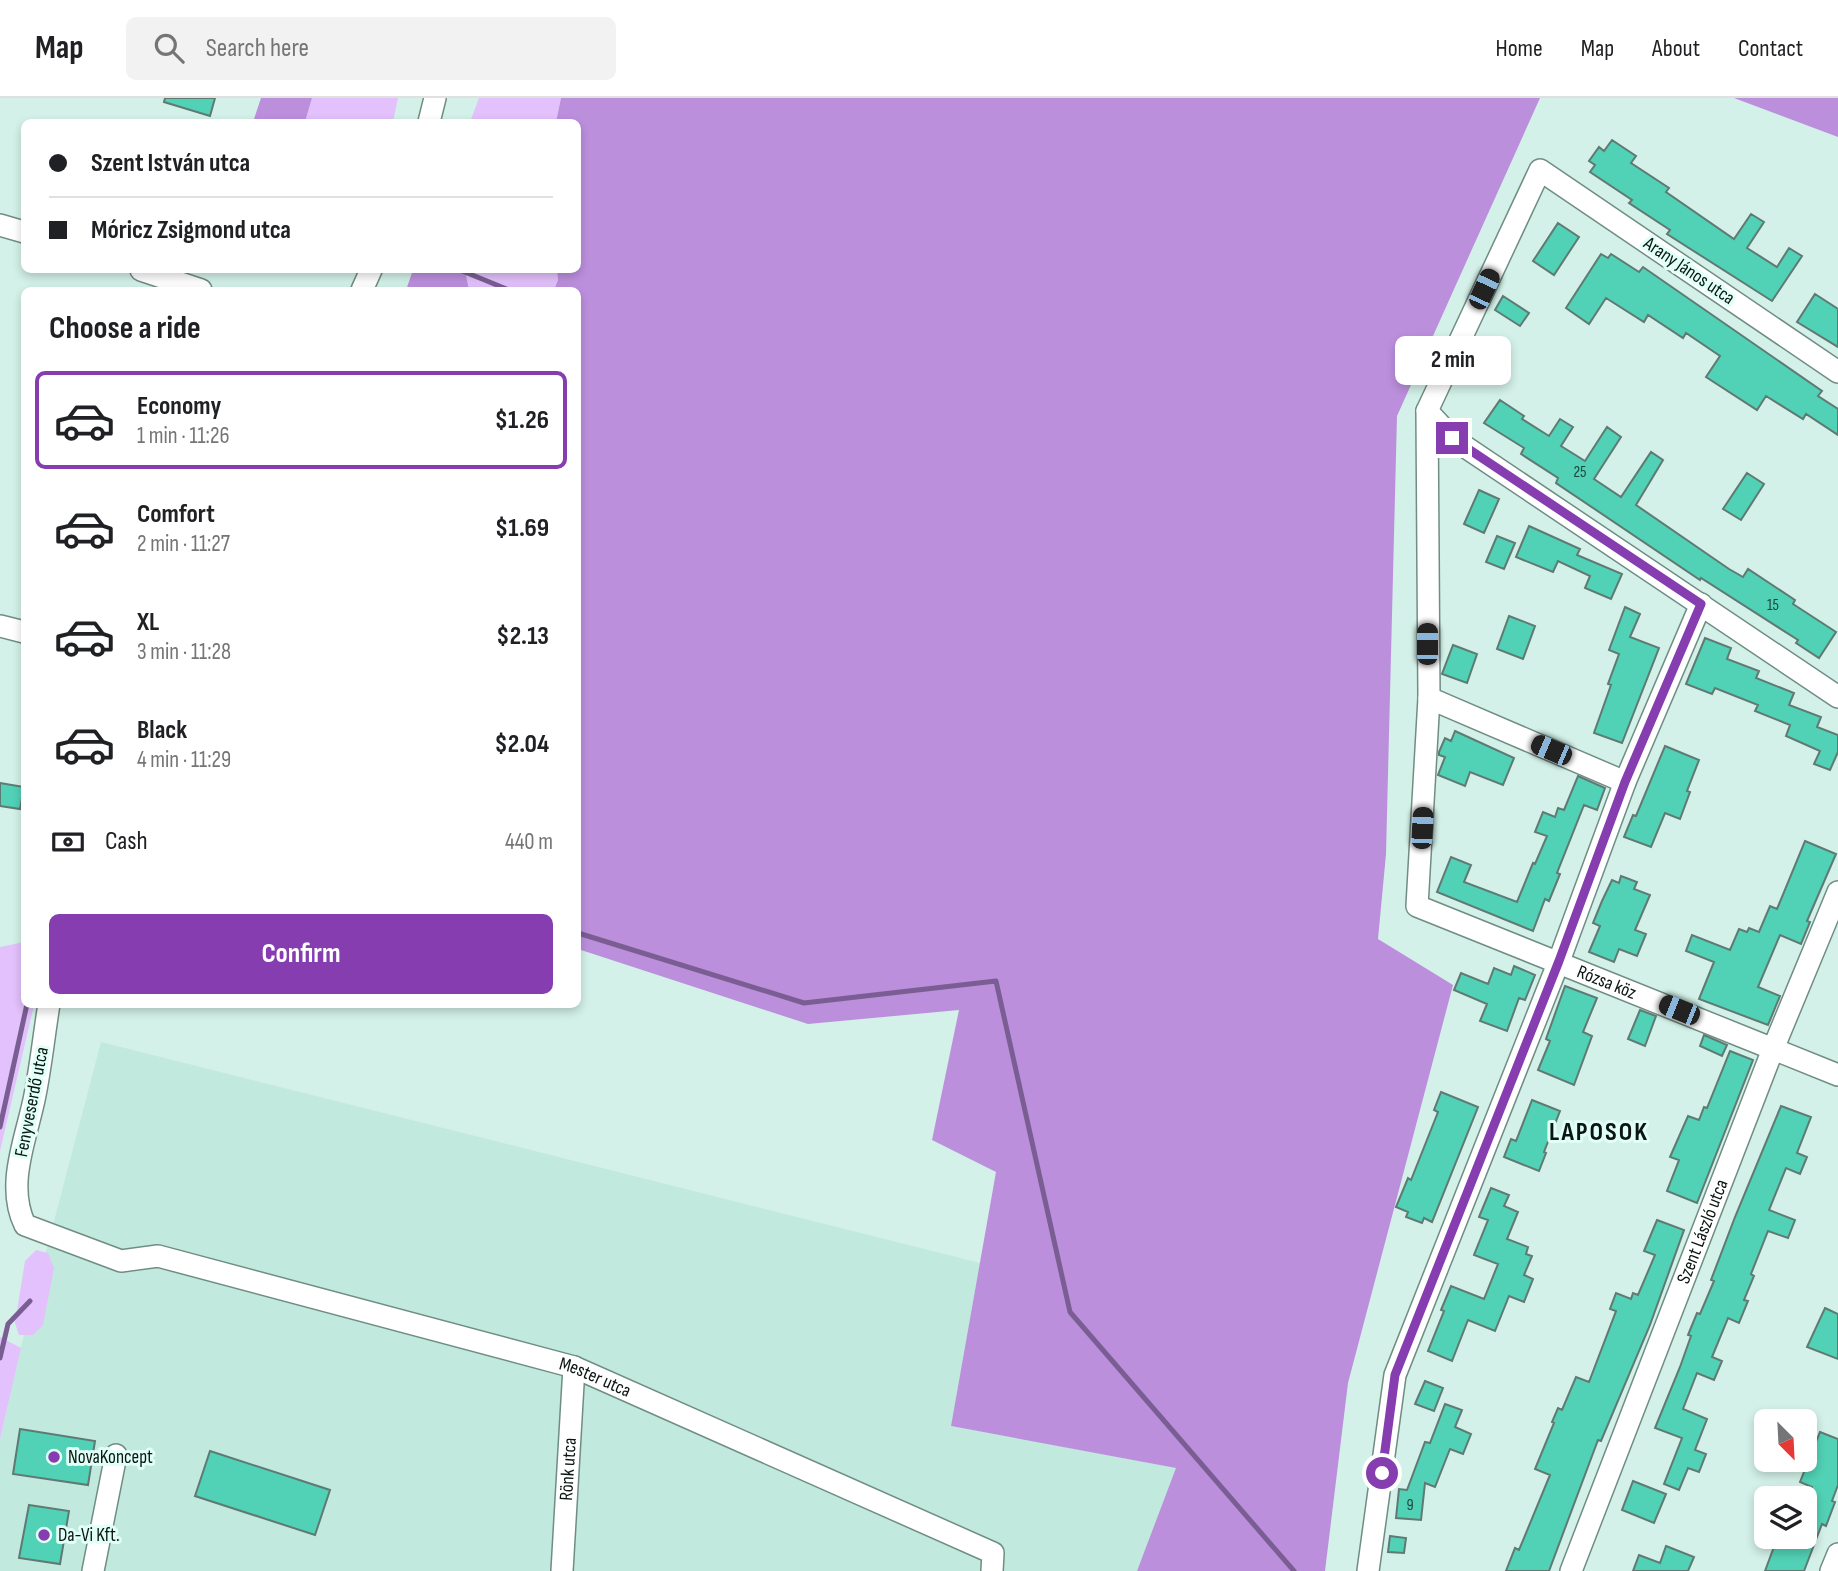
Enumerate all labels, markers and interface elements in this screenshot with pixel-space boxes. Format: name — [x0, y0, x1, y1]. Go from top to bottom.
search box — [126, 17, 616, 80]
text: Map — [35, 28, 84, 68]
icon: search — [150, 29, 188, 67]
text: Search here — [206, 33, 309, 64]
text: Home — [1495, 34, 1543, 63]
text: Map — [1581, 34, 1614, 63]
text: About — [1652, 34, 1700, 63]
text: Contact — [1738, 34, 1803, 63]
text: Szent István utca — [91, 148, 250, 179]
text: Móricz Zsigmond utca — [91, 215, 291, 246]
street label: Arany János utca — [1638, 232, 1739, 310]
car — [1466, 266, 1503, 312]
text: Choose a ride — [49, 309, 201, 348]
callout: 2 min — [1394, 336, 1510, 386]
text: 2 min — [1431, 346, 1475, 374]
icon: car — [53, 389, 116, 452]
text: Economy — [137, 391, 221, 422]
text: $1.26 — [495, 405, 549, 436]
text: 1 min · 11:26 — [137, 422, 229, 450]
route end — [1436, 422, 1468, 454]
house number: 25 — [1573, 463, 1587, 482]
icon: car — [53, 497, 116, 560]
text: Comfort — [137, 499, 215, 530]
text: $1.69 — [495, 513, 549, 544]
text: 2 min · 11:27 — [137, 530, 230, 558]
house number: 15 — [1767, 596, 1779, 615]
icon: car — [53, 605, 116, 668]
text: XL — [137, 607, 159, 638]
text: $2.13 — [496, 621, 549, 652]
car — [1417, 623, 1438, 665]
text: 3 min · 11:28 — [137, 638, 231, 666]
icon: car — [53, 713, 116, 776]
text: Black — [137, 715, 187, 746]
text: $2.04 — [495, 729, 549, 760]
car — [1528, 732, 1575, 768]
text: 4 min · 11:29 — [137, 746, 231, 774]
car — [1411, 806, 1434, 850]
icon: cash — [49, 823, 87, 861]
text: Cash — [105, 826, 148, 857]
text: 440 m — [505, 828, 553, 856]
button: Confirm — [49, 914, 553, 994]
street label: Rózsa köz — [1574, 960, 1640, 1004]
car — [1656, 992, 1703, 1028]
street label: Fenyveserdő utca — [10, 1045, 54, 1159]
district label: LAPOSOK — [1549, 1117, 1649, 1148]
street label: Szent László utca — [1672, 1176, 1733, 1287]
street label: Mester utca — [557, 1352, 635, 1402]
north arrow — [1754, 1409, 1816, 1472]
map controls — [1754, 1409, 1817, 1549]
street label: Rönk utca — [555, 1437, 581, 1501]
place label: NovaKoncept — [68, 1446, 153, 1469]
marker: NovaKoncept — [46, 1449, 62, 1465]
route start — [1366, 1457, 1398, 1489]
button: layers — [1754, 1486, 1817, 1549]
house number: 9 — [1406, 1496, 1414, 1515]
place label: Da-Vi Kft. — [58, 1524, 120, 1547]
marker: Da-Vi Kft. — [36, 1527, 52, 1543]

